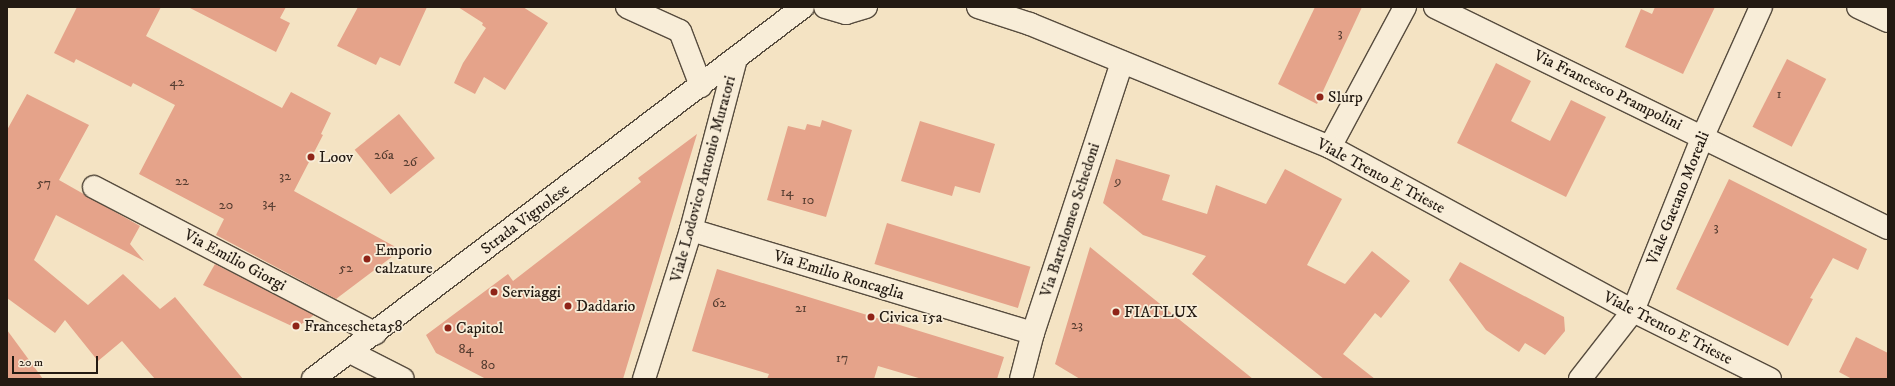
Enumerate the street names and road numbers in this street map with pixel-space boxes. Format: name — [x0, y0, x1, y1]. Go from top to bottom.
street label: Via Francesco Prampolini — [1531, 46, 1685, 134]
street label: Viale Lodovico Antonio Muratori — [666, 74, 740, 284]
street label: Viale Gaetano Moreali — [1642, 128, 1714, 268]
street label: Viale Trento E Trieste — [1314, 134, 1448, 218]
street label: Via Bartolomeo Schedoni — [1036, 141, 1104, 299]
street label: Strada Vignolese — [477, 180, 573, 258]
street label: Via Emilio Giorgi — [181, 225, 289, 295]
street label: Via Emilio Roncaglia — [771, 246, 907, 304]
street label: Viale Trento E Trieste — [1600, 287, 1736, 369]

